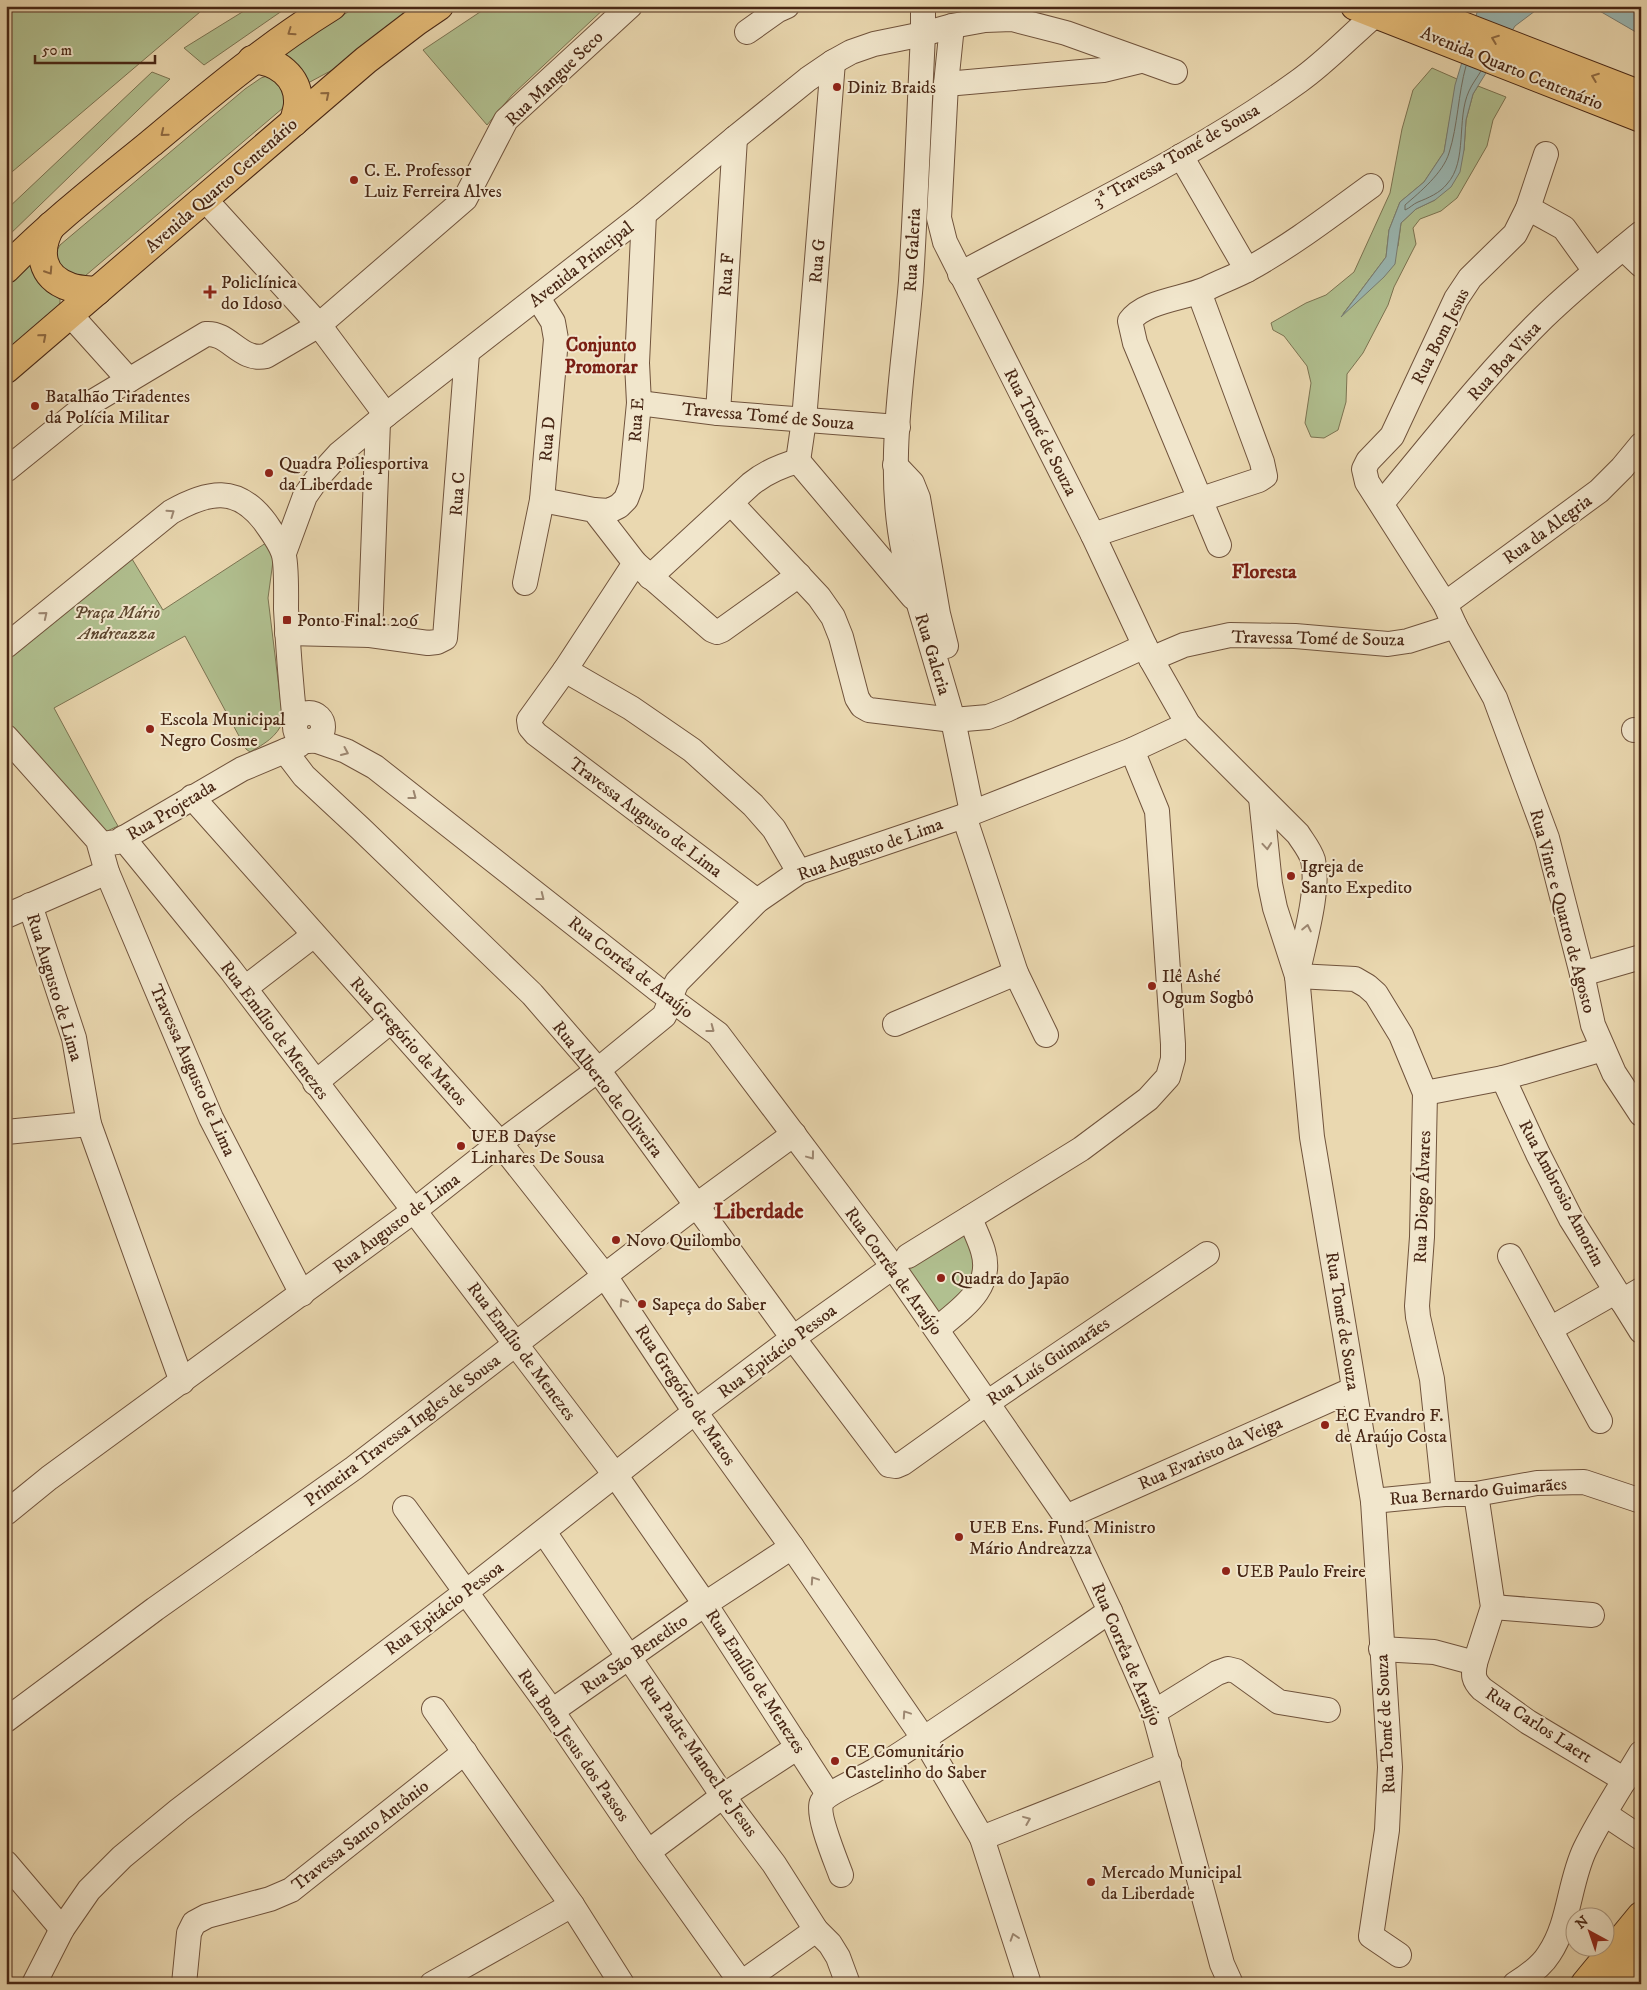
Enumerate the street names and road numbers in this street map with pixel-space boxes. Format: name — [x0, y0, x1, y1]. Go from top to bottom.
street label: Avenida Quarto Centenário — [1417, 22, 1606, 116]
street label: Rua Mangue Seco — [501, 26, 608, 131]
street label: 3ª Travessa Tomé de Sousa — [1089, 99, 1264, 213]
street label: Avenida Quarto Centenário — [141, 113, 303, 258]
street label: Rua Galeria — [900, 207, 926, 293]
street label: Avenida Principal — [525, 217, 639, 312]
street label: Rua G — [805, 237, 831, 284]
street label: Rua F — [715, 253, 739, 297]
street label: Rua Bom Jesus — [1407, 285, 1474, 388]
street label: Rua Boa Vista — [1463, 317, 1546, 406]
street label: Rua Tomé de Souza — [999, 365, 1082, 500]
street label: Rua E — [624, 397, 650, 443]
street label: Travessa Tomé de Souza — [681, 399, 855, 436]
street label: Rua D — [535, 415, 561, 463]
street label: Rua C — [445, 471, 471, 517]
street label: Rua da Alegria — [1499, 490, 1597, 569]
street label: Rua Galeria — [909, 611, 955, 698]
street label: Travessa Tomé de Souza — [1231, 626, 1405, 652]
street label: Travessa Augusto de Lima — [564, 753, 727, 883]
street label: Rua Projetada — [123, 776, 220, 846]
street label: Rua Vinte e Quatro de Agosto — [1524, 807, 1600, 1016]
street label: Rua Augusto de Lima — [795, 813, 946, 886]
street label: Rua Augusto de Lima — [21, 911, 87, 1064]
street label: Rua Corrêa de Araújo — [563, 912, 698, 1024]
street label: Rua Emílio de Menezes — [215, 957, 333, 1104]
street label: Rua Gregório de Matos — [345, 973, 472, 1110]
street label: Travessa Augusto de Lima — [144, 981, 240, 1160]
street label: Rua Alberto de Oliveira — [547, 1017, 668, 1163]
street label: Rua Ambrosio Amorim — [1513, 1116, 1609, 1270]
street label: Rua Diogo Álvares — [1409, 1130, 1436, 1264]
street label: Rua Augusto de Lima — [329, 1169, 465, 1279]
street label: Rua Corrêa de Araújo — [839, 1203, 947, 1340]
street label: Rua Tomé de Souza — [1320, 1250, 1364, 1392]
street label: Rua Emílio de Menezes — [462, 1278, 580, 1425]
street label: Rua Epitácio Pessoa — [714, 1300, 842, 1404]
street label: Rua Luís Guimarães — [983, 1313, 1114, 1411]
street label: Rua Gregório de Matos — [630, 1321, 740, 1470]
street label: Primeira Travessa Ingles de Sousa — [300, 1350, 505, 1512]
street label: Rua Evaristo da Veiga — [1135, 1412, 1286, 1496]
street label: Rua Bernardo Guimarães — [1389, 1473, 1568, 1511]
street label: Rua Epitácio Pessoa — [381, 1557, 509, 1661]
street label: Rua Corrêa de Araújo — [1086, 1580, 1166, 1729]
street label: Rua Emílio de Menezes — [700, 1605, 810, 1758]
street label: Rua São Benedito — [577, 1610, 693, 1700]
street label: Rua Tomé de Souza — [1371, 1653, 1401, 1794]
street label: Rua Bom Jesus dos Passos — [512, 1665, 634, 1826]
street label: Rua Padre Manoel de Jesus — [634, 1672, 762, 1841]
street label: Rua Carlos Laert — [1481, 1683, 1596, 1769]
street label: Travessa Santo Antônio — [288, 1775, 434, 1896]

